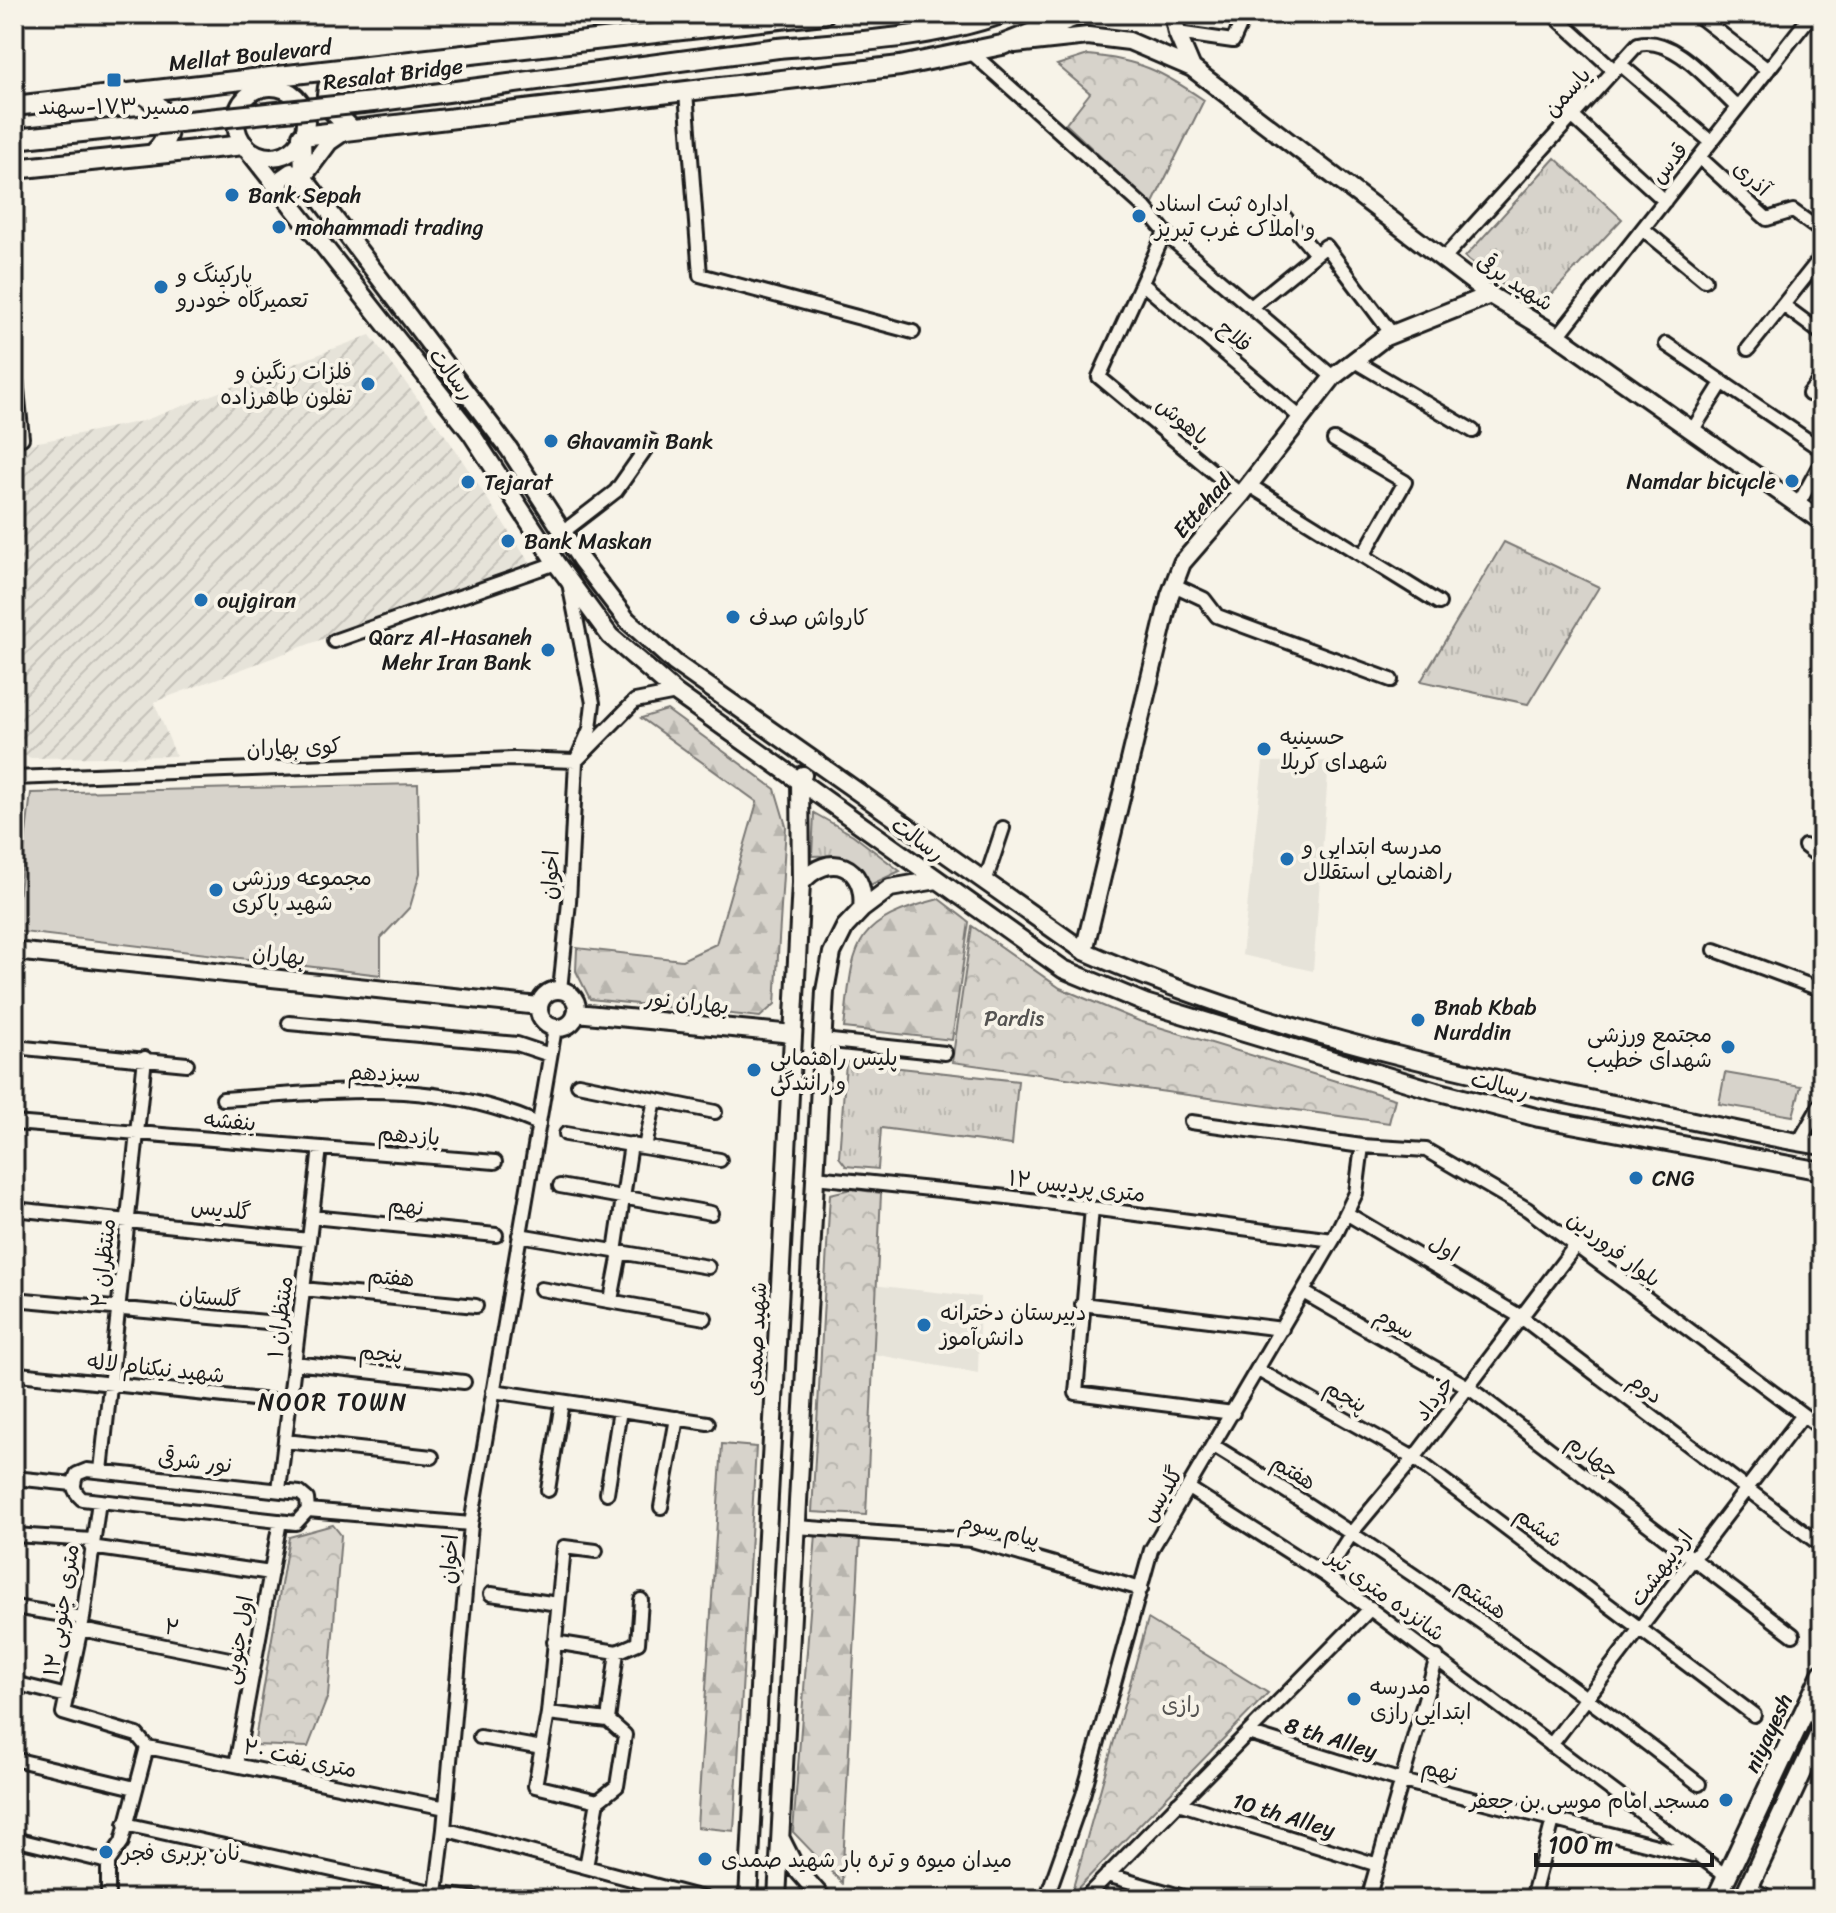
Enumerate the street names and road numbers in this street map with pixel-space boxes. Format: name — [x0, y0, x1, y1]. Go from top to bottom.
street label: Mellat Boulevard — [167, 27, 335, 83]
street label: Resalat Bridge — [321, 46, 465, 102]
street label: یاسمن — [1533, 57, 1601, 127]
street label: قدس — [1640, 133, 1698, 193]
street label: آذری — [1724, 150, 1782, 207]
street label: شهید برقی — [1468, 242, 1562, 322]
street label: فلاح — [1209, 309, 1261, 363]
street label: رسالت — [418, 339, 486, 409]
street label: باهوش — [1147, 386, 1219, 456]
street label: Ettehad — [1162, 464, 1243, 547]
street label: کوی بهاران — [246, 726, 342, 768]
street label: رسالت — [883, 806, 953, 872]
street label: اخوان — [529, 849, 571, 901]
street label: بهاران — [251, 933, 307, 977]
street label: بهاران نور — [642, 978, 731, 1026]
street label: سیزدهم — [347, 1052, 421, 1094]
street label: رسالت — [1467, 1059, 1533, 1111]
street label: بنفشه — [202, 1099, 258, 1143]
street label: یازدهم — [376, 1113, 442, 1157]
street label: ۱۲ متری پردیس — [1006, 1158, 1148, 1214]
street label: نهم — [386, 1185, 426, 1227]
street label: گلدیس — [189, 1186, 253, 1232]
street label: بلوار فروردین — [1558, 1200, 1670, 1298]
street label: منتظران ۲ — [79, 1217, 127, 1309]
street label: اول — [1421, 1223, 1467, 1273]
street label: هفتم — [366, 1256, 416, 1298]
street label: منتظران ۱ — [256, 1274, 304, 1360]
street label: گلستان — [178, 1275, 242, 1319]
street label: شهید صمدی — [734, 1281, 778, 1397]
street label: سوم — [1367, 1296, 1423, 1350]
street label: پنجم — [357, 1331, 405, 1375]
street label: شهید نیکنام لاله — [85, 1341, 227, 1395]
street label: دوم — [1620, 1362, 1672, 1414]
street label: خرداد — [1403, 1366, 1465, 1430]
street label: پنجم — [1317, 1368, 1375, 1424]
street label: چهارم — [1558, 1423, 1628, 1489]
street label: نور شرقی — [156, 1438, 234, 1484]
street label: هفتم — [1264, 1443, 1324, 1501]
street label: گلدیس — [1130, 1458, 1194, 1530]
street label: ششم — [1507, 1496, 1571, 1558]
street label: پیام سوم — [954, 1502, 1044, 1558]
street label: اردیبهشت — [1619, 1521, 1703, 1615]
street label: اخوان — [428, 1533, 470, 1585]
street label: شانزده متری تیر — [1317, 1537, 1454, 1652]
street label: ۱۲ متری جنوبی — [31, 1541, 91, 1679]
street label: هشتم — [1448, 1566, 1516, 1630]
street label: اول جنوبی — [211, 1592, 265, 1688]
street label: ۲ — [161, 1606, 183, 1648]
street label: niyayesh — [1733, 1687, 1803, 1779]
street label: 8 th Alley — [1280, 1705, 1383, 1771]
street label: ۲۰ متری نفت — [239, 1727, 361, 1789]
street label: نهم — [1418, 1747, 1462, 1793]
street label: 10 th Alley — [1228, 1781, 1341, 1849]

